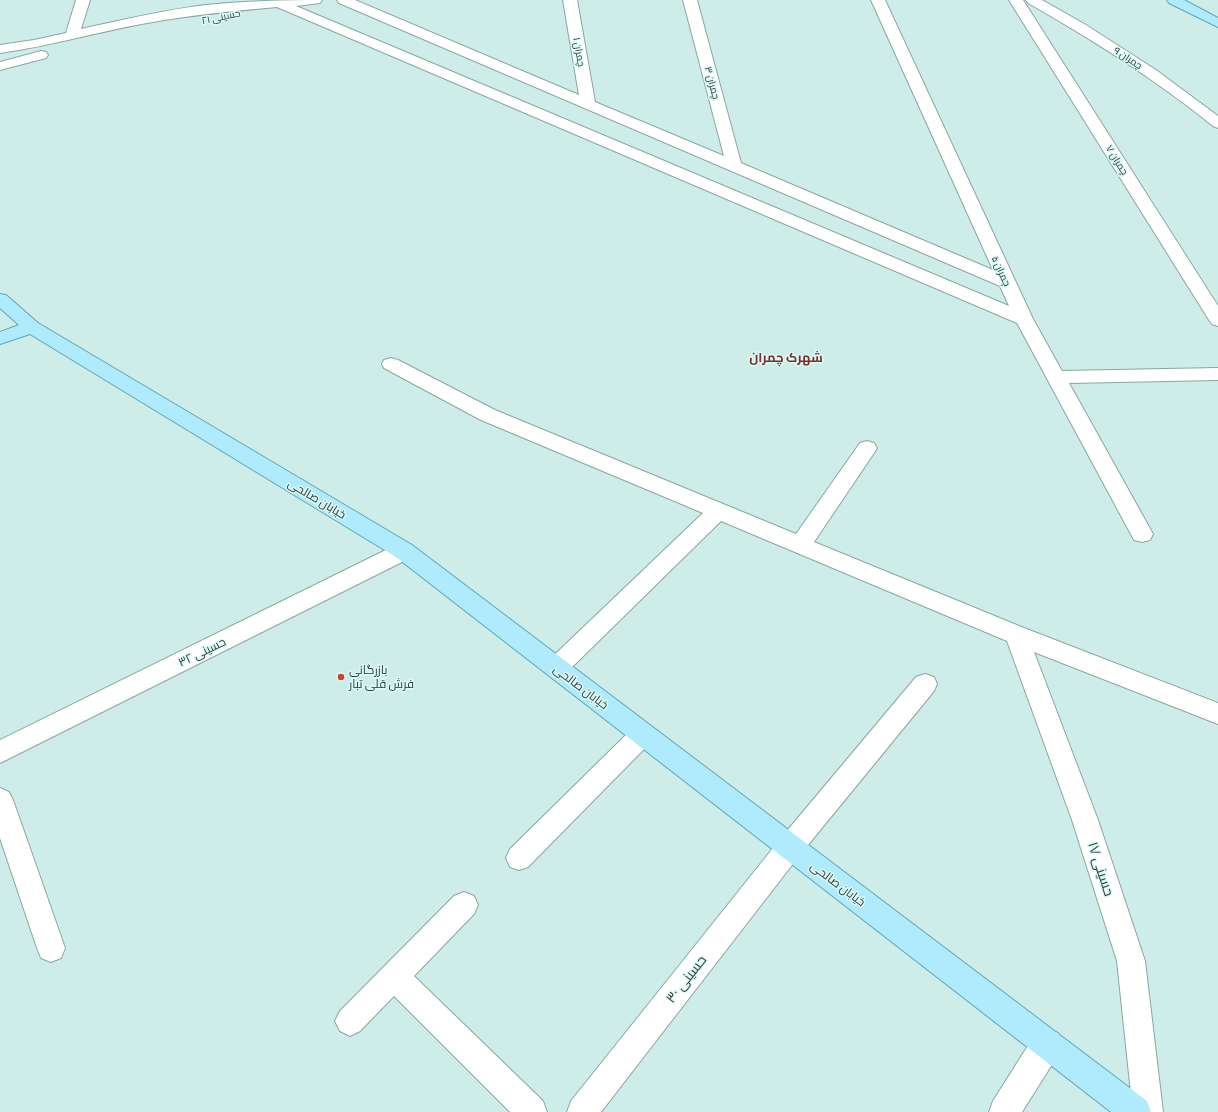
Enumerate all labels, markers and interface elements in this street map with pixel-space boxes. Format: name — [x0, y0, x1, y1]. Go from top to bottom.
street label: حسینی ۲۱ — [201, 7, 241, 27]
street label: چمران ۱ — [571, 36, 587, 68]
street label: چمران ۹ — [1111, 44, 1145, 72]
street label: چمران ۳ — [702, 65, 722, 101]
street label: چمران ۷ — [1103, 143, 1131, 177]
street label: چمران ۵ — [989, 254, 1013, 288]
district label: شهرک چمران — [749, 350, 823, 366]
street label: خيابان صالحی — [285, 476, 349, 522]
street label: حسینی ۳۲ — [176, 634, 228, 670]
street label: خيابان صالحی — [551, 662, 611, 712]
place label: بازرگانی فرش قلی تبار — [349, 663, 414, 691]
marker: بازرگانی فرش قلی تبار — [336, 672, 346, 682]
street label: حسینی ۱۷ — [1084, 840, 1118, 898]
street label: خيابان صالحی — [808, 859, 868, 909]
street label: حسینی ۳۰ — [662, 952, 710, 1006]

